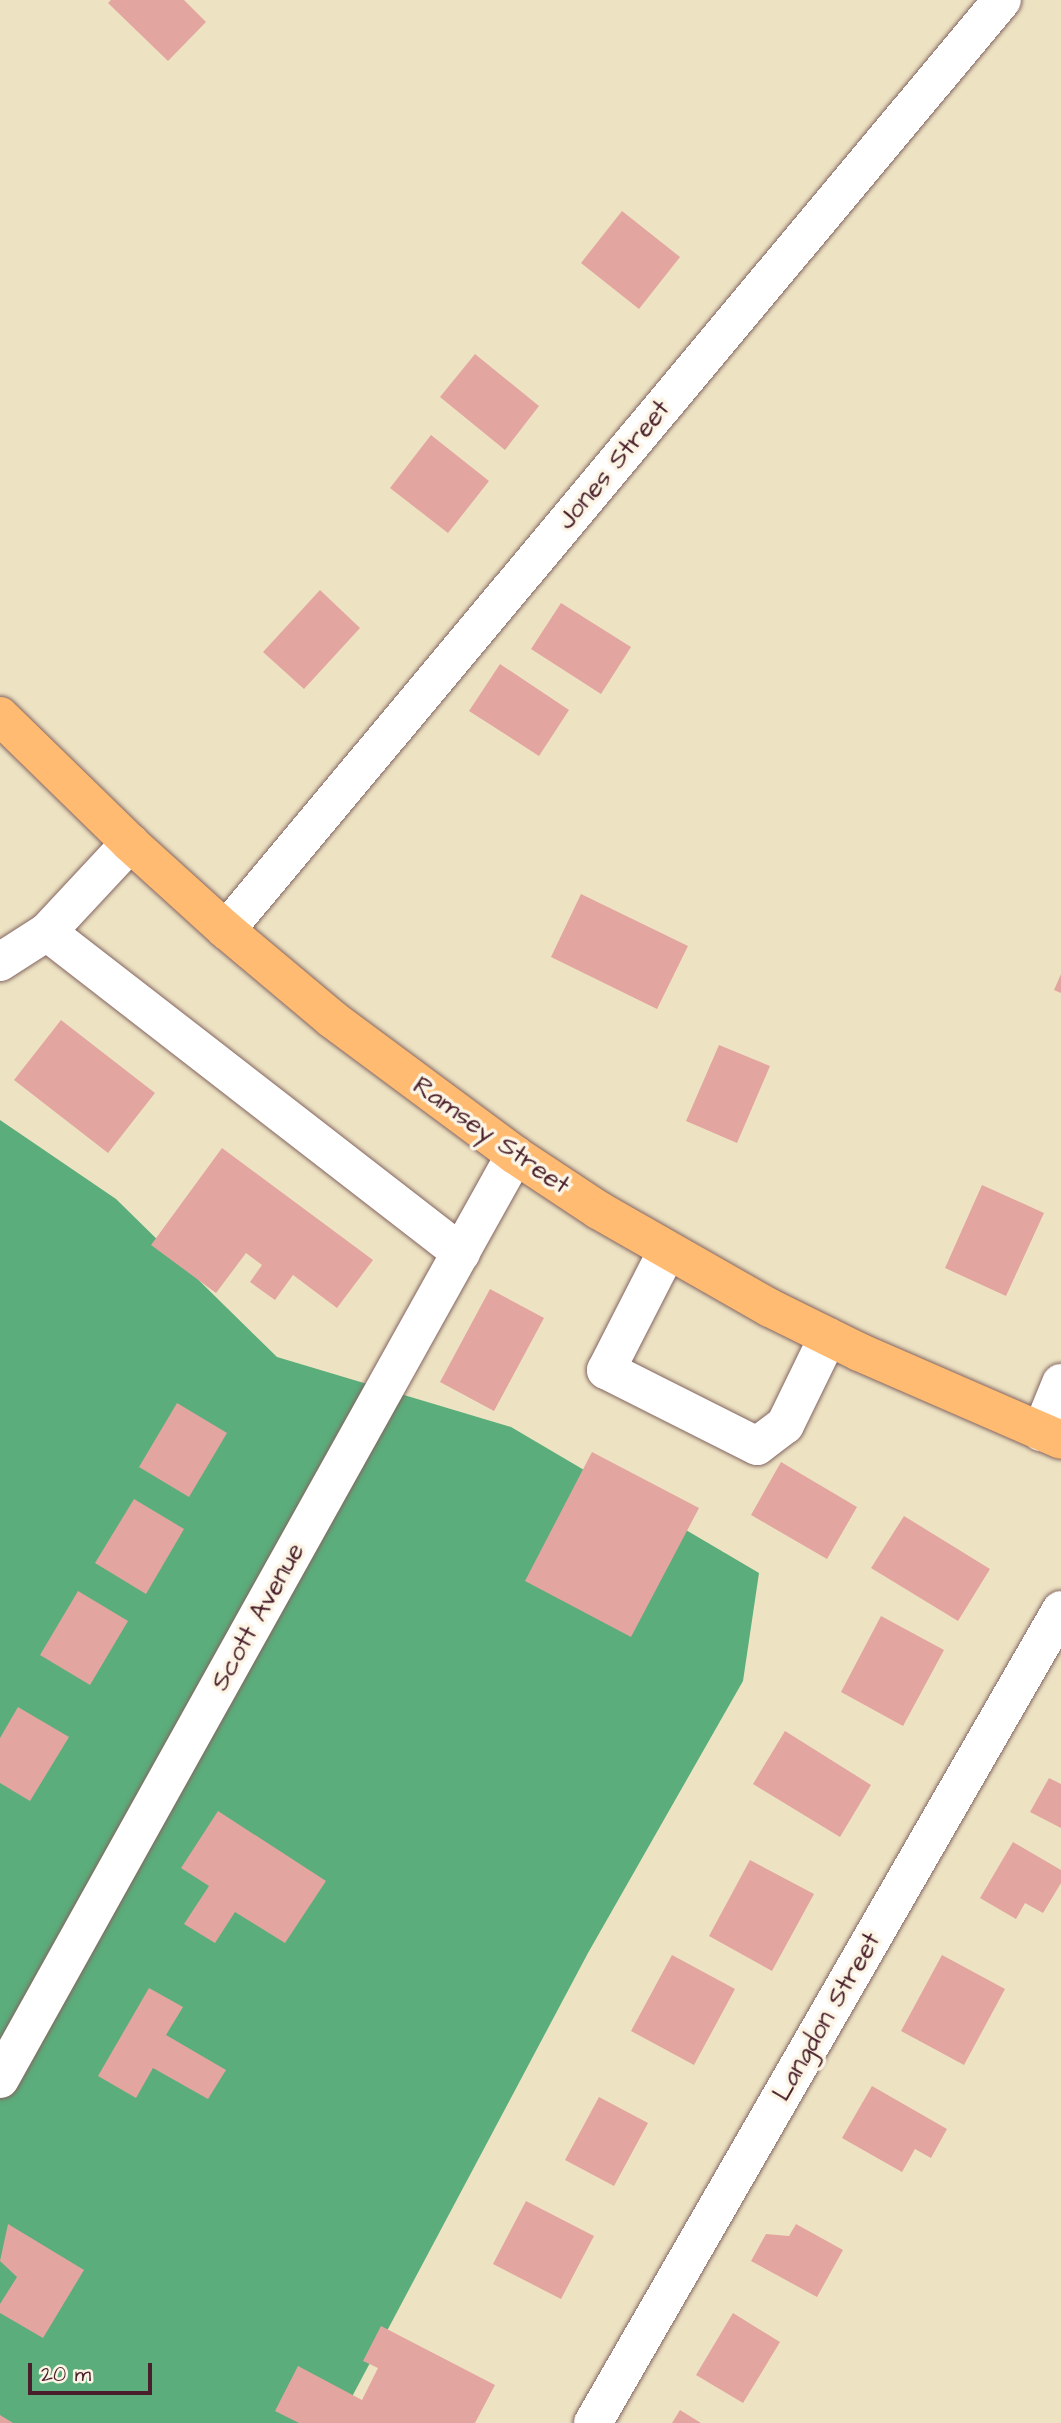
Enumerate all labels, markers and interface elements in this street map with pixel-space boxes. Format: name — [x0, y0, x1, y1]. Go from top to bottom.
street label: Jones Street — [551, 394, 677, 536]
street label: Ramsey Street — [407, 1070, 575, 1202]
street label: Scott Avenue — [205, 1538, 311, 1696]
street label: Langdon Street — [766, 1927, 888, 2107]
scale bar — [32, 2350, 156, 2394]
text: 20 m — [41, 2360, 91, 2389]

